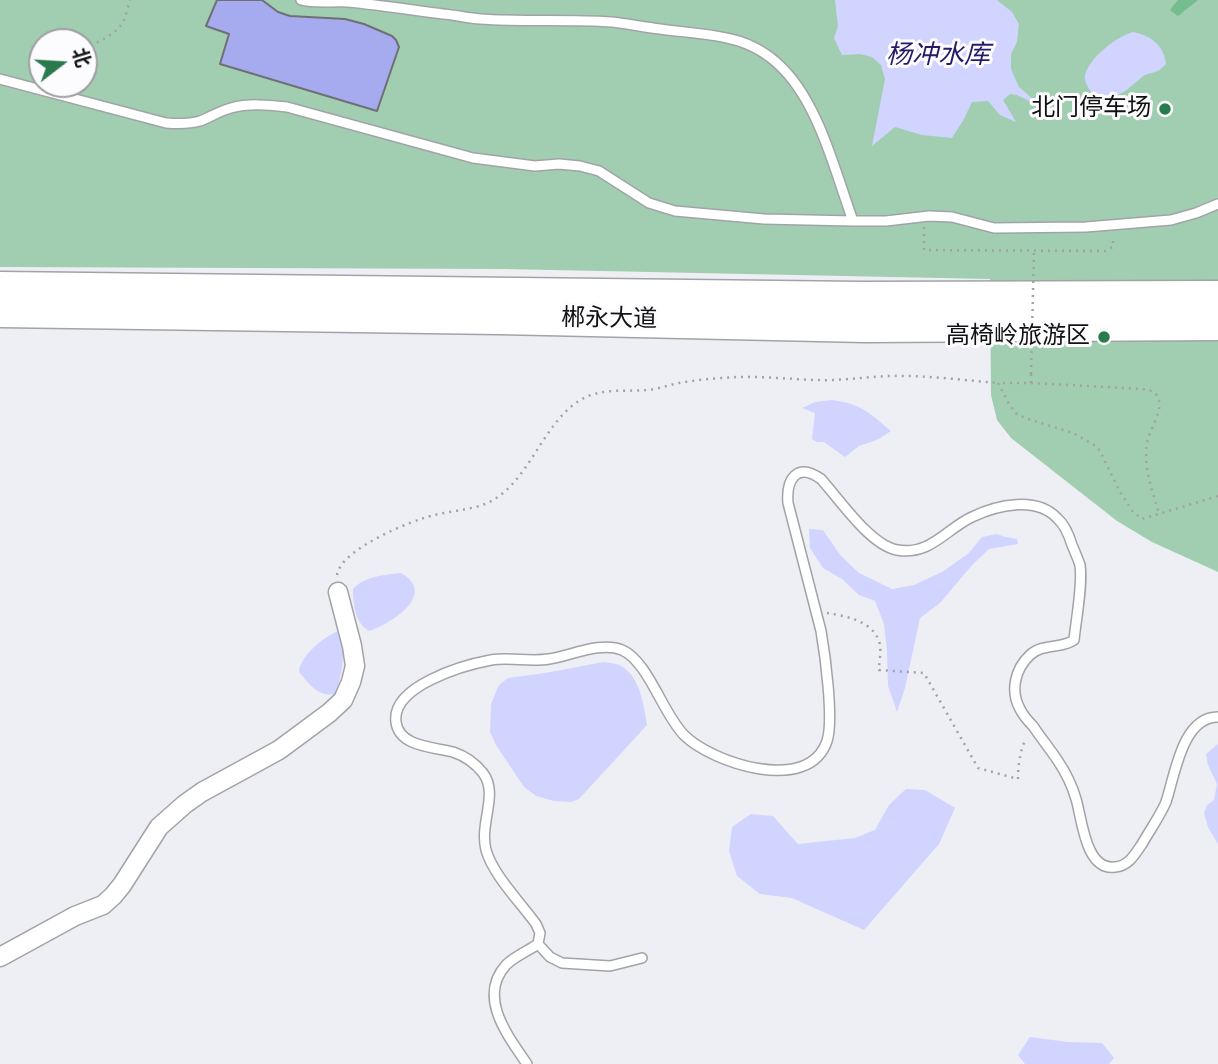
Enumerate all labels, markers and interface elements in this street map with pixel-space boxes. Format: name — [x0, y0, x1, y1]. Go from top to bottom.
north arrow — [28, 28, 98, 98]
water label: 杨冲水库 — [886, 41, 990, 73]
text: 北 — [66, 45, 96, 70]
place label: 北门停车场 — [1031, 95, 1151, 123]
marker: 北门停车场 — [1157, 101, 1173, 117]
street label: 郴永大道 — [561, 305, 657, 335]
place label: 高椅岭旅游区 — [946, 323, 1090, 351]
marker: 高椅岭旅游区 — [1096, 329, 1112, 345]

